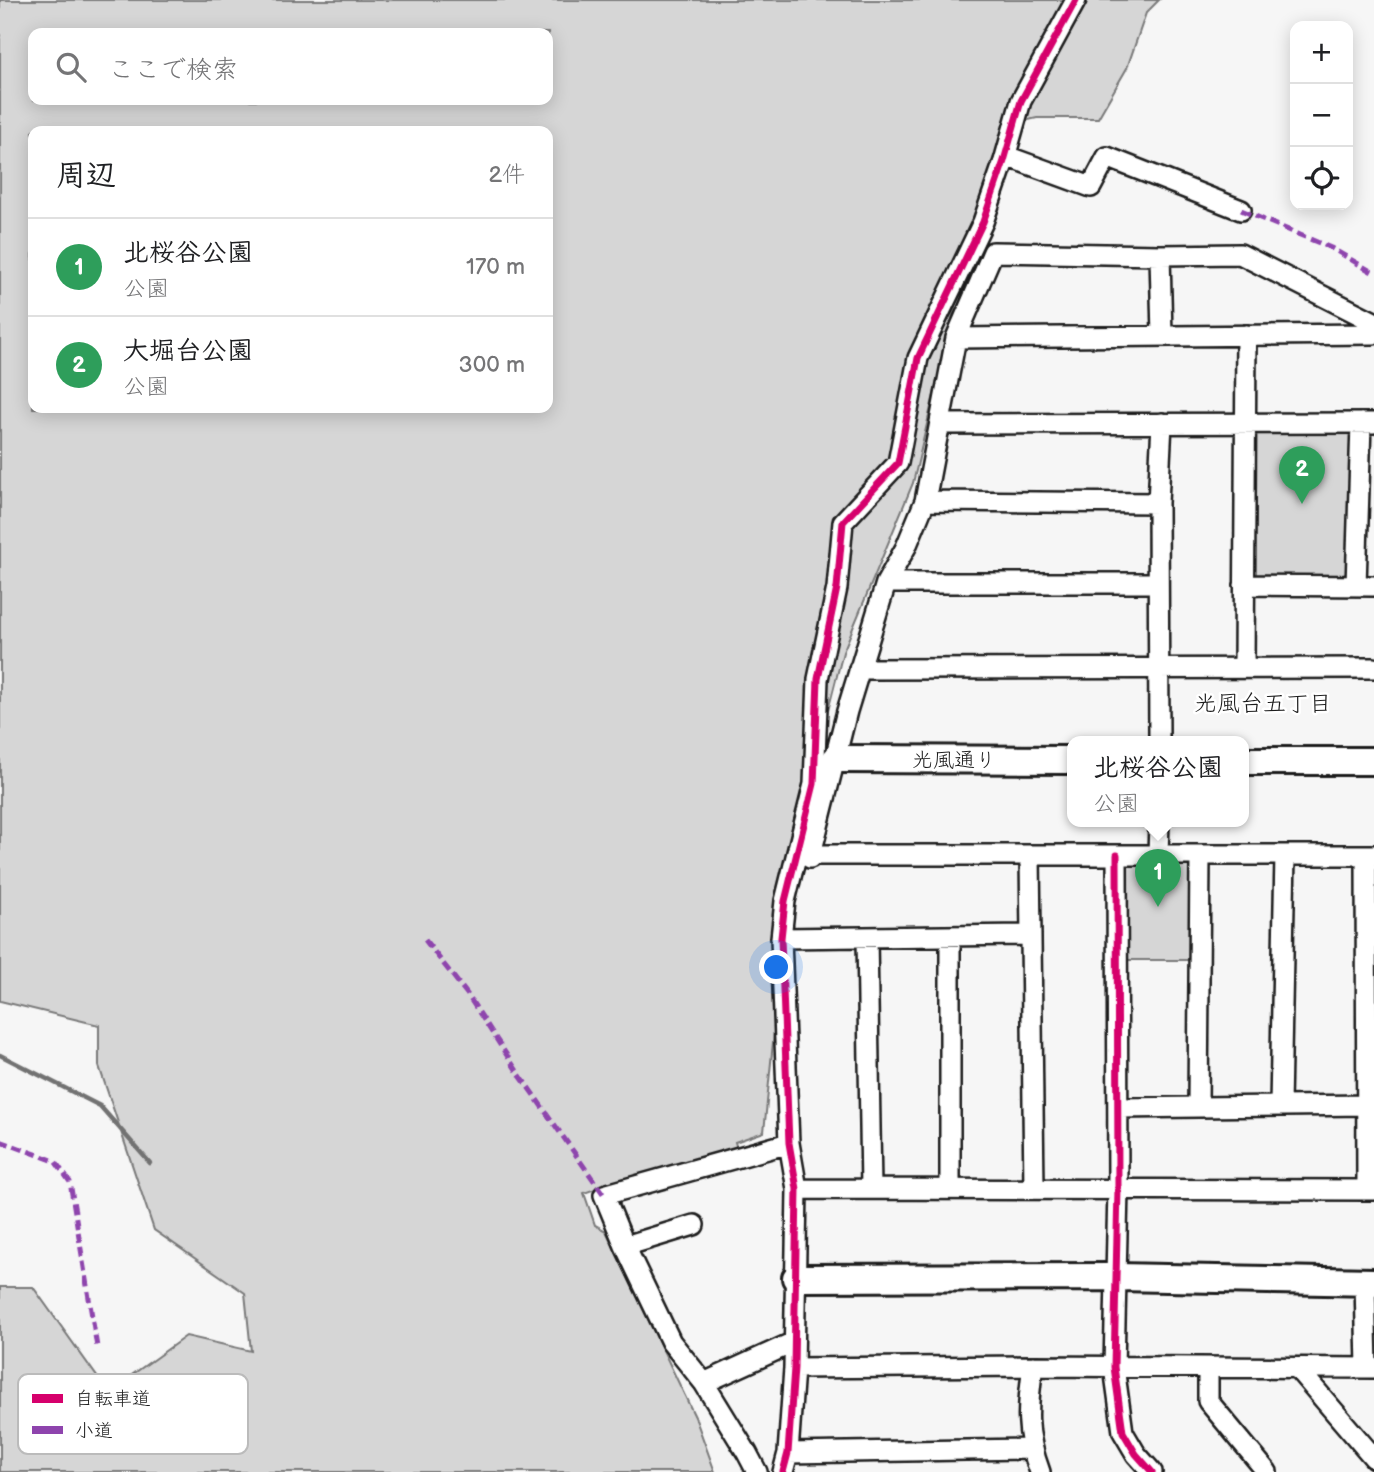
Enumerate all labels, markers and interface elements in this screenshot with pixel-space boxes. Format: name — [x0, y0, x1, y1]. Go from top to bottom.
map controls — [1290, 21, 1353, 210]
button: + — [1290, 21, 1353, 84]
search box — [28, 28, 553, 105]
icon: search — [52, 48, 90, 86]
text: ここで検索 — [108, 55, 238, 86]
button: − — [1290, 84, 1353, 147]
button: locate — [1290, 147, 1353, 210]
text: 周辺 — [56, 158, 116, 194]
text: 2件 — [488, 161, 525, 189]
text: 北桜谷公園 — [123, 238, 253, 269]
text: 1 — [74, 253, 84, 281]
text: 170 m — [466, 253, 525, 281]
text: 公園 — [123, 275, 169, 303]
text: 大堀台公園 — [123, 336, 253, 367]
text: 2 — [72, 351, 86, 379]
text: 300 m — [459, 351, 525, 379]
text: 公園 — [123, 373, 169, 401]
pin: 2 — [1279, 446, 1325, 504]
district label: 光風台五丁目 — [1194, 690, 1332, 718]
popup — [1067, 736, 1249, 827]
street label: 光風通り — [912, 748, 996, 773]
text: 北桜谷公園 — [1093, 753, 1223, 784]
text: 公園 — [1093, 790, 1139, 818]
pin: 1 — [1135, 849, 1181, 907]
your location — [759, 950, 793, 984]
legend — [18, 1374, 248, 1454]
text: 自転車道 — [75, 1388, 151, 1411]
text: 小道 — [75, 1420, 113, 1443]

